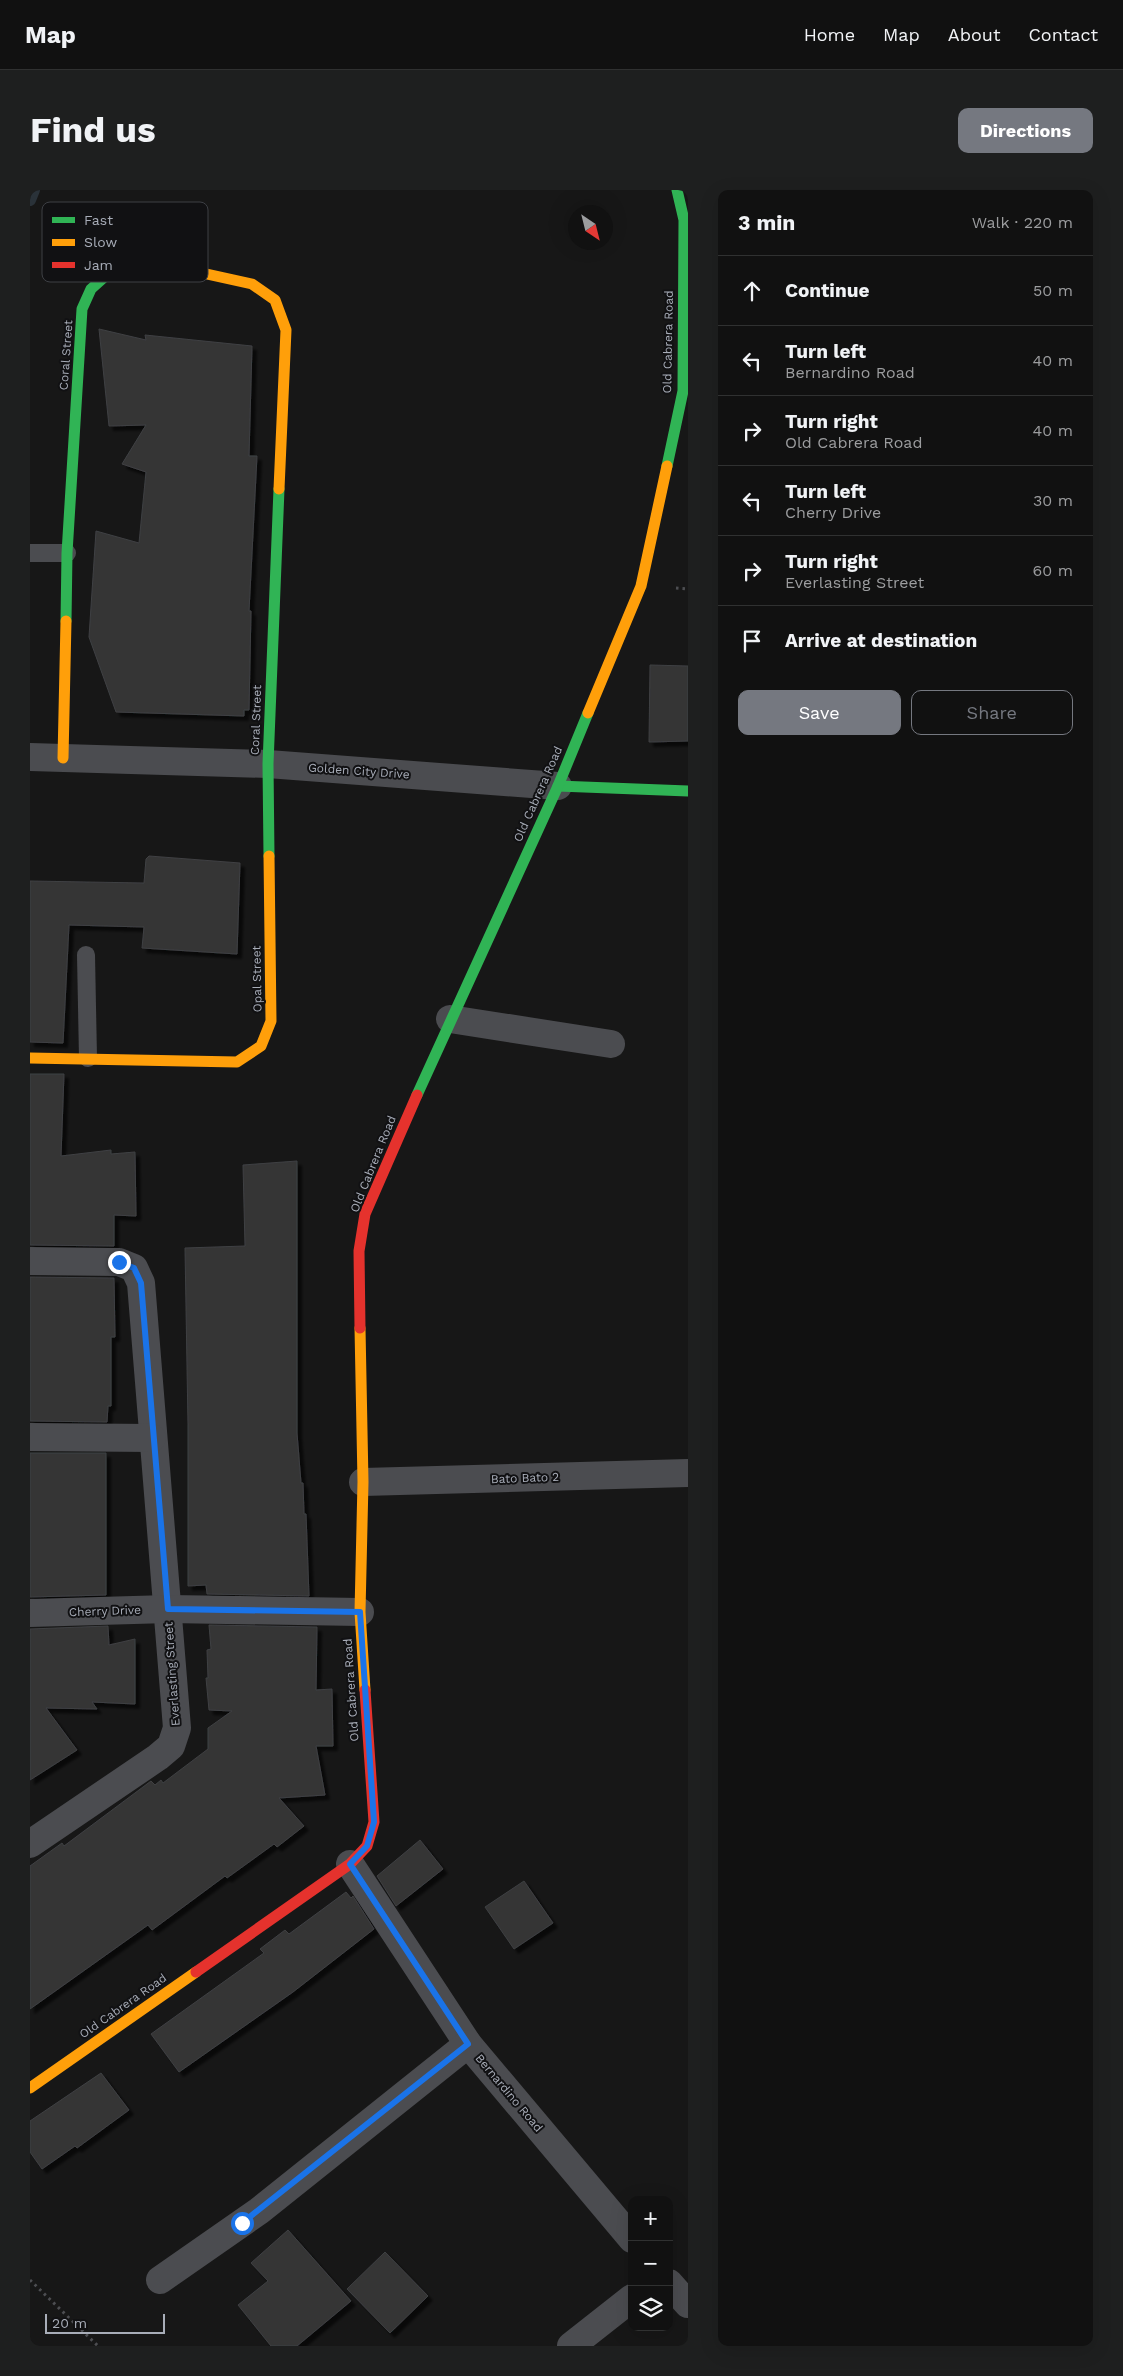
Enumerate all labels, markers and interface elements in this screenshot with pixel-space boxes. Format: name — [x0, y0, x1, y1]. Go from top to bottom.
text: Map — [25, 21, 76, 49]
text: Home — [804, 24, 855, 45]
text: Map — [883, 24, 920, 45]
text: About — [948, 24, 1000, 45]
text: Contact — [1028, 24, 1098, 45]
button: Directions — [958, 108, 1093, 153]
text: Find us — [30, 109, 156, 151]
legend — [42, 202, 208, 282]
north arrow — [568, 205, 613, 250]
text: 3 min — [738, 210, 795, 235]
text: Fast — [84, 212, 113, 228]
text: Walk · 220 m — [972, 213, 1073, 232]
text: Slow — [84, 234, 117, 250]
text: Jam — [84, 257, 113, 273]
icon: ahead — [738, 277, 766, 305]
text: Continue — [785, 279, 869, 302]
text: 50 m — [1033, 281, 1073, 300]
street label: Old Cabrera Road — [660, 290, 676, 394]
street label: Coral Street — [57, 319, 75, 391]
text: Turn left — [785, 340, 866, 363]
icon: left — [738, 347, 766, 375]
text: 40 m — [1033, 351, 1073, 370]
text: Bernardino Road — [785, 363, 915, 382]
text: Turn right — [785, 410, 878, 433]
icon: right — [738, 417, 766, 445]
text: 40 m — [1033, 421, 1073, 440]
text: Old Cabrera Road — [785, 433, 922, 452]
text: Turn left — [785, 480, 866, 503]
icon: left — [738, 487, 766, 515]
text: 30 m — [1033, 491, 1073, 510]
text: Cherry Drive — [785, 503, 881, 522]
text: Turn right — [785, 550, 878, 573]
icon: right — [738, 557, 766, 585]
text: 60 m — [1033, 561, 1073, 580]
text: Everlasting Street — [785, 573, 924, 592]
icon: arrive — [738, 627, 766, 655]
text: Arrive at destination — [785, 629, 977, 652]
street label: Coral Street — [248, 685, 264, 755]
button: Save — [738, 690, 901, 735]
button: Share — [911, 690, 1073, 735]
street label: Old Cabrera Road — [511, 744, 565, 844]
street label: Golden City Drive — [308, 760, 410, 782]
street label: Opal Street — [249, 946, 265, 1012]
street label: Old Cabrera Road — [347, 1114, 399, 1214]
route end — [108, 1251, 131, 1274]
street label: Bato Bato 2 — [491, 1470, 559, 1486]
street label: Cherry Drive — [69, 1603, 141, 1619]
street label: Everlasting Street — [161, 1621, 183, 1727]
street label: Old Cabrera Road — [340, 1638, 362, 1742]
street label: Old Cabrera Road — [77, 1971, 169, 2041]
street label: Bernardino Road — [472, 2051, 546, 2135]
map controls — [628, 2196, 673, 2331]
button: + — [628, 2196, 673, 2241]
route start — [231, 2212, 254, 2235]
button: − — [628, 2241, 673, 2286]
button: layers — [628, 2286, 673, 2331]
scale bar — [45, 2311, 165, 2334]
text: 20 m — [52, 2315, 87, 2331]

